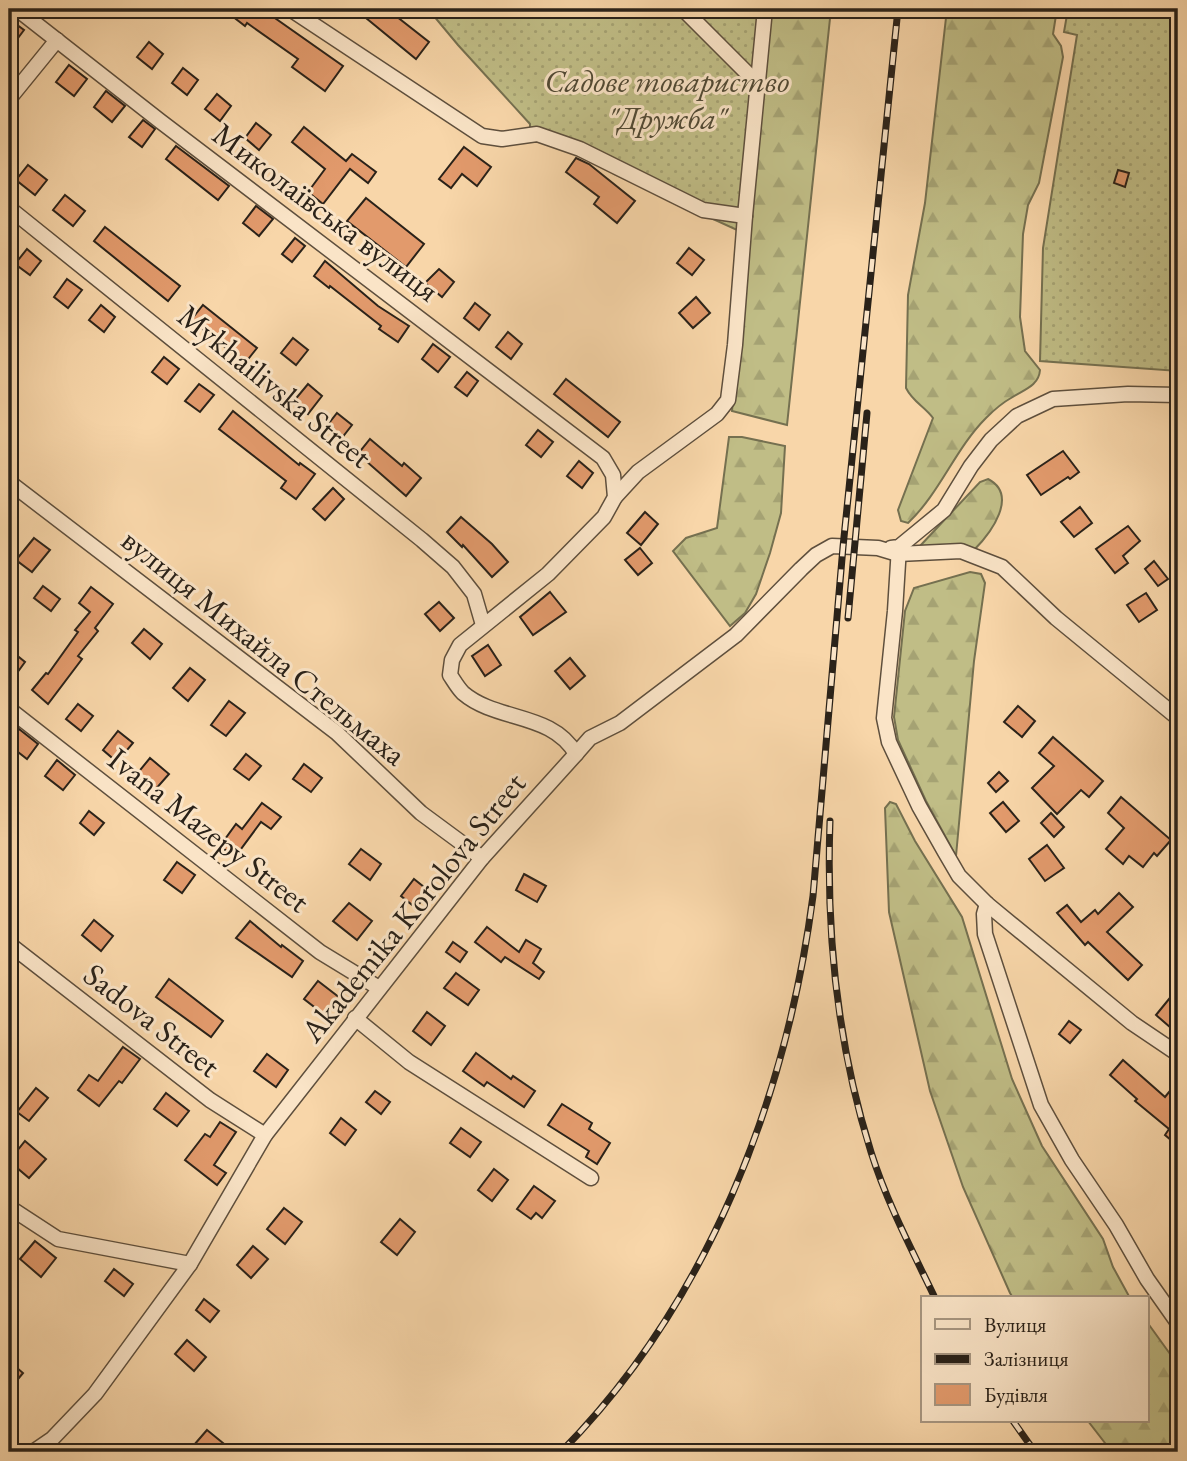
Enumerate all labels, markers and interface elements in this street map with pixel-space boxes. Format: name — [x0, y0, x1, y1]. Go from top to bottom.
park label: Садове товариство "Дружба" — [545, 60, 789, 139]
street label: Миколаївська вулиця — [204, 113, 448, 311]
street label: Mykhailivska Street — [169, 295, 381, 477]
street label: вулиця Михайла Стельмаха — [113, 519, 415, 775]
street label: Ivana Mazepy Street — [100, 738, 318, 922]
street label: Akademika Korolova Street — [291, 764, 535, 1051]
street label: Sadova Street — [75, 954, 229, 1086]
legend — [921, 1296, 1148, 1422]
text: Вулиця — [984, 1311, 1046, 1338]
text: Залізниця — [984, 1345, 1069, 1372]
text: Будівля — [984, 1381, 1048, 1408]

